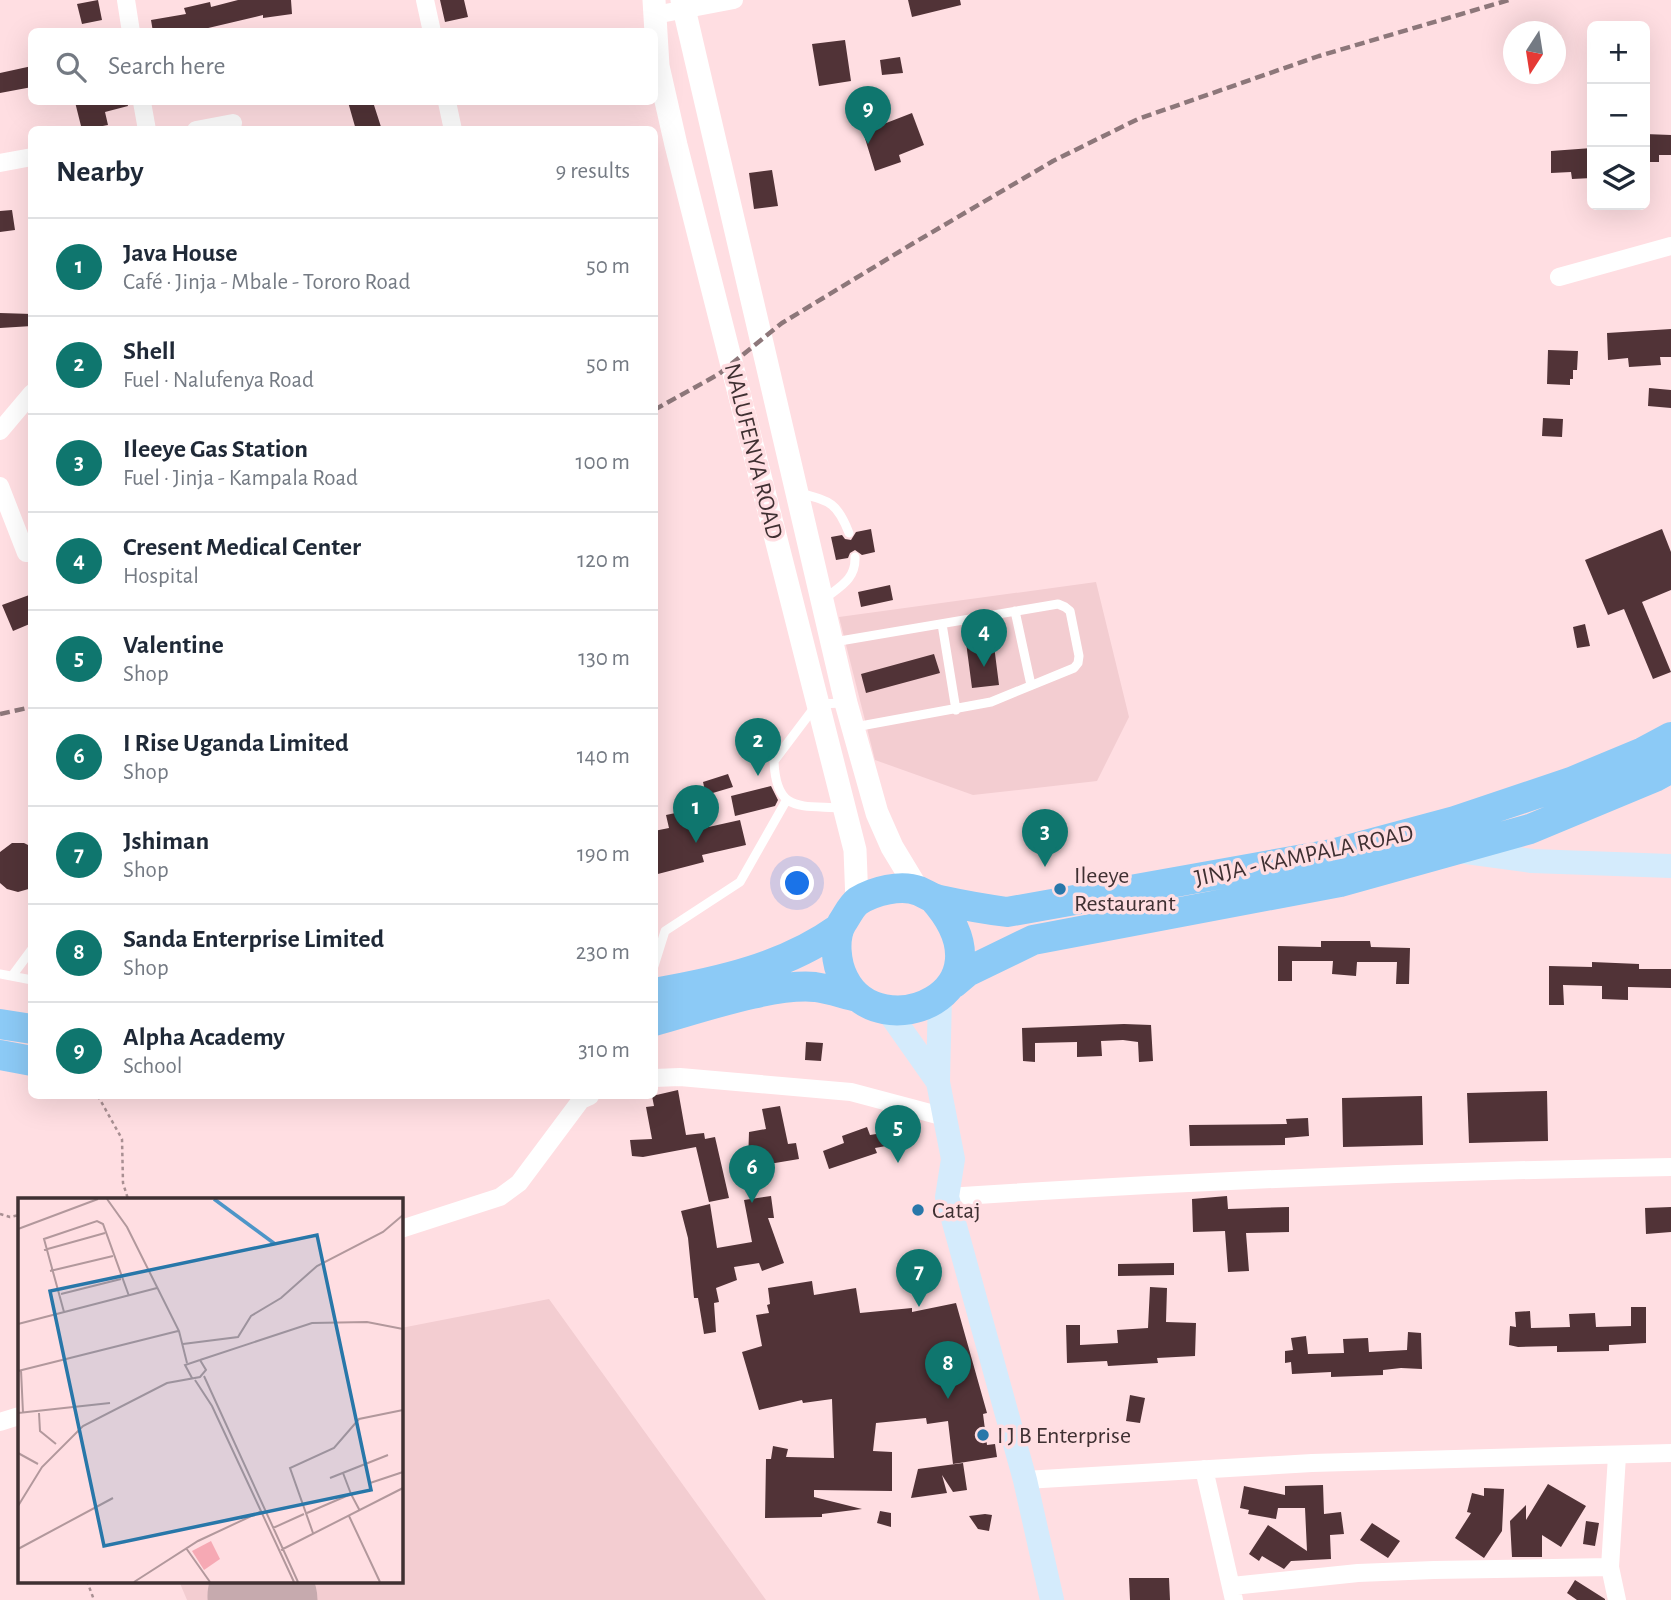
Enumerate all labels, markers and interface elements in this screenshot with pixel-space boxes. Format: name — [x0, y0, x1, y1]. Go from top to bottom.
north arrow — [1503, 21, 1566, 84]
map controls — [1587, 21, 1650, 210]
button: + — [1587, 21, 1650, 84]
search box — [28, 28, 658, 105]
icon: search — [52, 48, 90, 86]
text: Search here — [108, 53, 226, 79]
button: − — [1587, 84, 1650, 147]
pin: 9 — [845, 86, 891, 144]
button: layers — [1587, 147, 1650, 210]
text: Nearby — [56, 157, 144, 187]
text: 9 results — [556, 160, 630, 183]
text: Java House — [123, 240, 238, 266]
text: 1 — [75, 255, 83, 278]
text: 50 m — [586, 255, 630, 278]
text: Café · Jinja - Mbale - Tororo Road — [123, 271, 410, 294]
text: Shell — [123, 338, 176, 364]
text: 2 — [74, 353, 84, 376]
text: 50 m — [586, 353, 630, 376]
street label: NALUFENYA ROAD — [720, 361, 786, 542]
text: Fuel · Nalufenya Road — [123, 369, 314, 392]
text: Ileeye Gas Station — [123, 436, 308, 462]
text: 3 — [74, 451, 84, 474]
text: 100 m — [576, 451, 630, 474]
text: Fuel · Jinja - Kampala Road — [123, 467, 358, 490]
text: Cresent Medical Center — [123, 534, 361, 560]
text: 4 — [73, 549, 85, 572]
text: 120 m — [577, 549, 630, 572]
text: Hospital — [123, 565, 199, 588]
pin: 4 — [961, 609, 1007, 667]
text: Valentine — [123, 632, 224, 658]
text: 5 — [74, 647, 84, 670]
text: 130 m — [578, 647, 630, 670]
text: Shop — [123, 663, 169, 686]
pin: 2 — [735, 718, 781, 776]
text: I Rise Uganda Limited — [123, 730, 349, 756]
text: 6 — [73, 745, 85, 768]
text: 140 m — [577, 745, 630, 768]
text: Shop — [123, 761, 169, 784]
pin: 1 — [673, 785, 719, 843]
pin: 3 — [1022, 809, 1068, 867]
street label: JINJA - KAMPALA ROAD — [1193, 821, 1416, 891]
text: Jshiman — [123, 828, 209, 854]
text: 7 — [74, 843, 84, 866]
text: 190 m — [577, 843, 630, 866]
text: Shop — [123, 859, 169, 882]
place label: Ileeye Restaurant — [1074, 864, 1176, 916]
your location — [780, 866, 814, 900]
marker: Ileeye Restaurant — [1052, 881, 1068, 897]
text: Sanda Enterprise Limited — [123, 926, 384, 952]
text: 8 — [73, 941, 85, 964]
text: 230 m — [576, 941, 630, 964]
text: Shop — [123, 957, 169, 980]
text: Alpha Academy — [123, 1024, 285, 1050]
text: 9 — [73, 1039, 85, 1062]
text: 310 m — [578, 1039, 630, 1062]
text: School — [123, 1055, 182, 1078]
pin: 5 — [875, 1105, 921, 1163]
pin: 6 — [729, 1145, 775, 1203]
inset map — [18, 1198, 402, 1582]
place label: Cataj — [932, 1199, 981, 1223]
marker: Cataj — [910, 1202, 926, 1218]
pin: 7 — [896, 1249, 942, 1307]
pin: 8 — [925, 1341, 971, 1399]
place label: I J B Enterprise — [997, 1424, 1131, 1448]
marker: I J B Enterprise — [975, 1427, 991, 1443]

